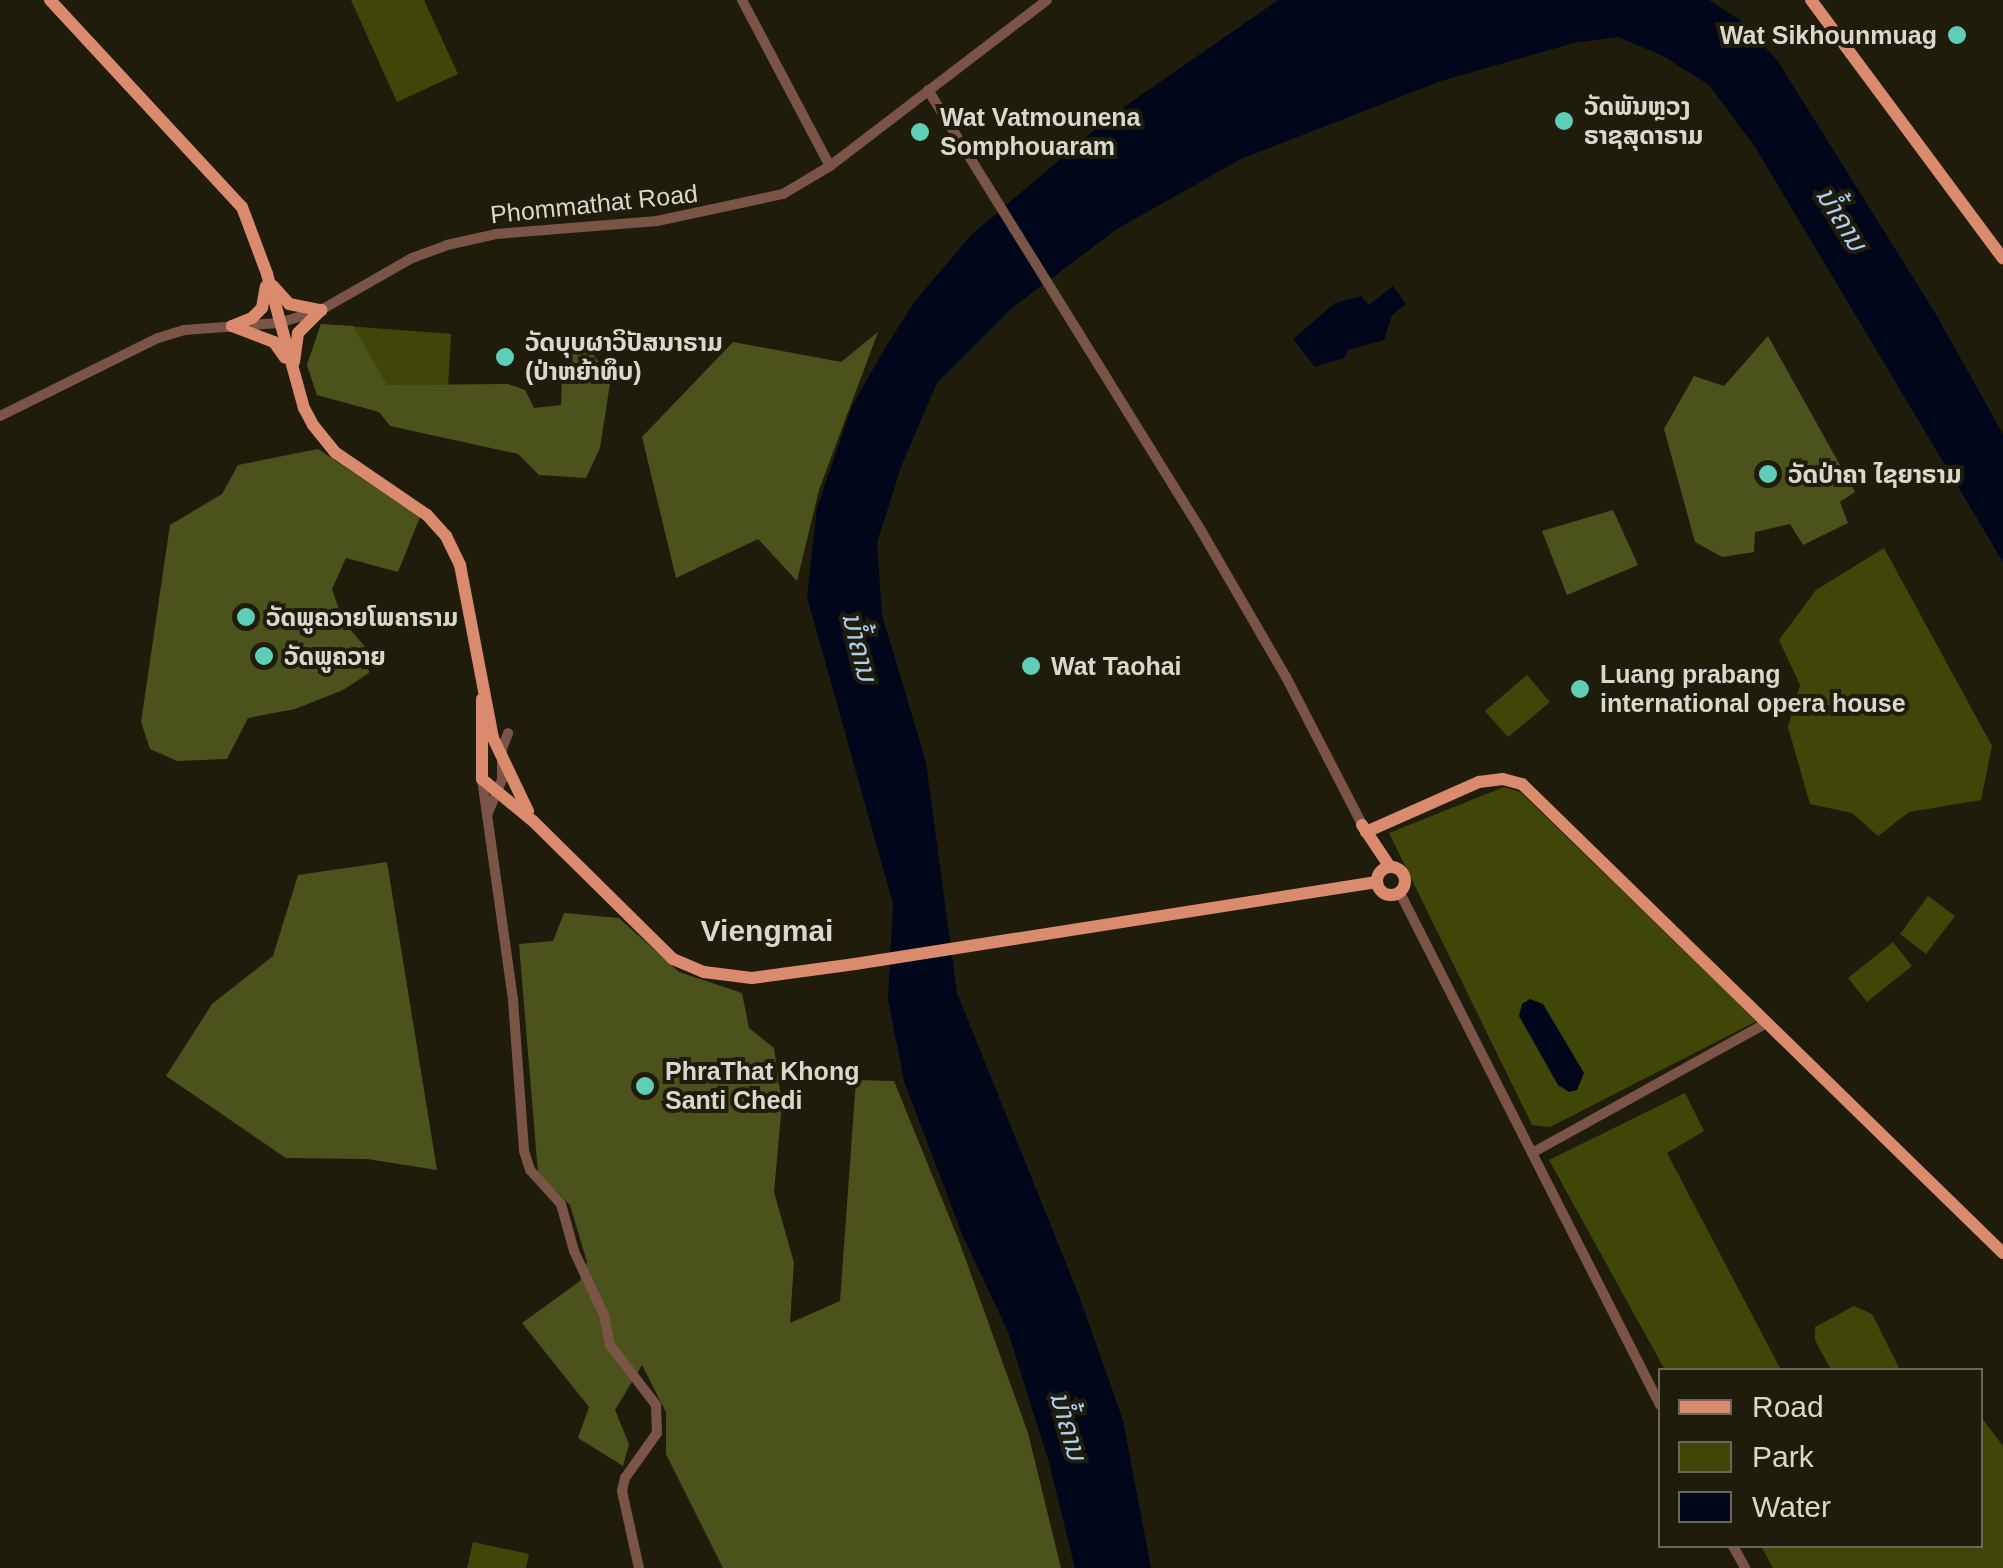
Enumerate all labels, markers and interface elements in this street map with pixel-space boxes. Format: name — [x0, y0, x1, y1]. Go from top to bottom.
place label: Wat Sikhounmuag — [1720, 20, 1937, 50]
marker: Wat Sikhounmuag — [1946, 24, 1968, 46]
place label: ວັດພັນຫຼວງ ຣາຊສຸດາຣາມ — [1584, 92, 1703, 151]
place label: Wat Vatmounena Somphouaram — [940, 103, 1140, 162]
marker: ວັດພັນຫຼວງ ຣາຊສຸດາຣາມ — [1553, 110, 1575, 132]
marker: Wat Vatmounena Somphouaram — [909, 121, 931, 143]
street label: Phommathat Road — [489, 178, 699, 230]
water label: ນ້ຳຄານ — [1808, 181, 1874, 257]
place label: ວັດບຸບຜາວິປັສນາຣາມ (ປ່າຫຍ້າທຶບ) — [525, 328, 723, 387]
marker: ວັດບຸບຜາວິປັສນາຣາມ (ປ່າຫຍ້າທຶບ) — [494, 346, 516, 368]
place label: ວັດປ່າຄາ ໄຊຍາຣາມ — [1788, 459, 1961, 489]
marker: ວັດປ່າຄາ ໄຊຍາຣາມ — [1757, 463, 1779, 485]
place label: ວັດພູຄວາຍໂພຄາຣາມ — [266, 602, 458, 632]
marker: ວັດພູຄວາຍໂພຄາຣາມ — [235, 606, 257, 628]
water label: ນ້ຳຄານ — [834, 609, 884, 685]
place label: ວັດພູຄວາຍ — [284, 641, 386, 671]
marker: ວັດພູຄວາຍ — [253, 645, 275, 667]
place label: Wat Taohai — [1051, 651, 1182, 681]
marker: Wat Taohai — [1020, 655, 1042, 677]
place label: Luang prabang international opera house — [1600, 660, 1906, 719]
marker: Luang prabang international opera house — [1569, 678, 1591, 700]
district label: Viengmai — [701, 913, 833, 949]
place label: PhraThat Khong Santi Chedi — [665, 1057, 859, 1116]
marker: PhraThat Khong Santi Chedi — [634, 1075, 656, 1097]
legend — [1658, 1368, 1983, 1548]
water label: ນ້ຳຄານ — [1042, 1388, 1094, 1464]
text: Road — [1752, 1390, 1824, 1423]
text: Park — [1752, 1440, 1814, 1473]
text: Water — [1752, 1490, 1831, 1523]

